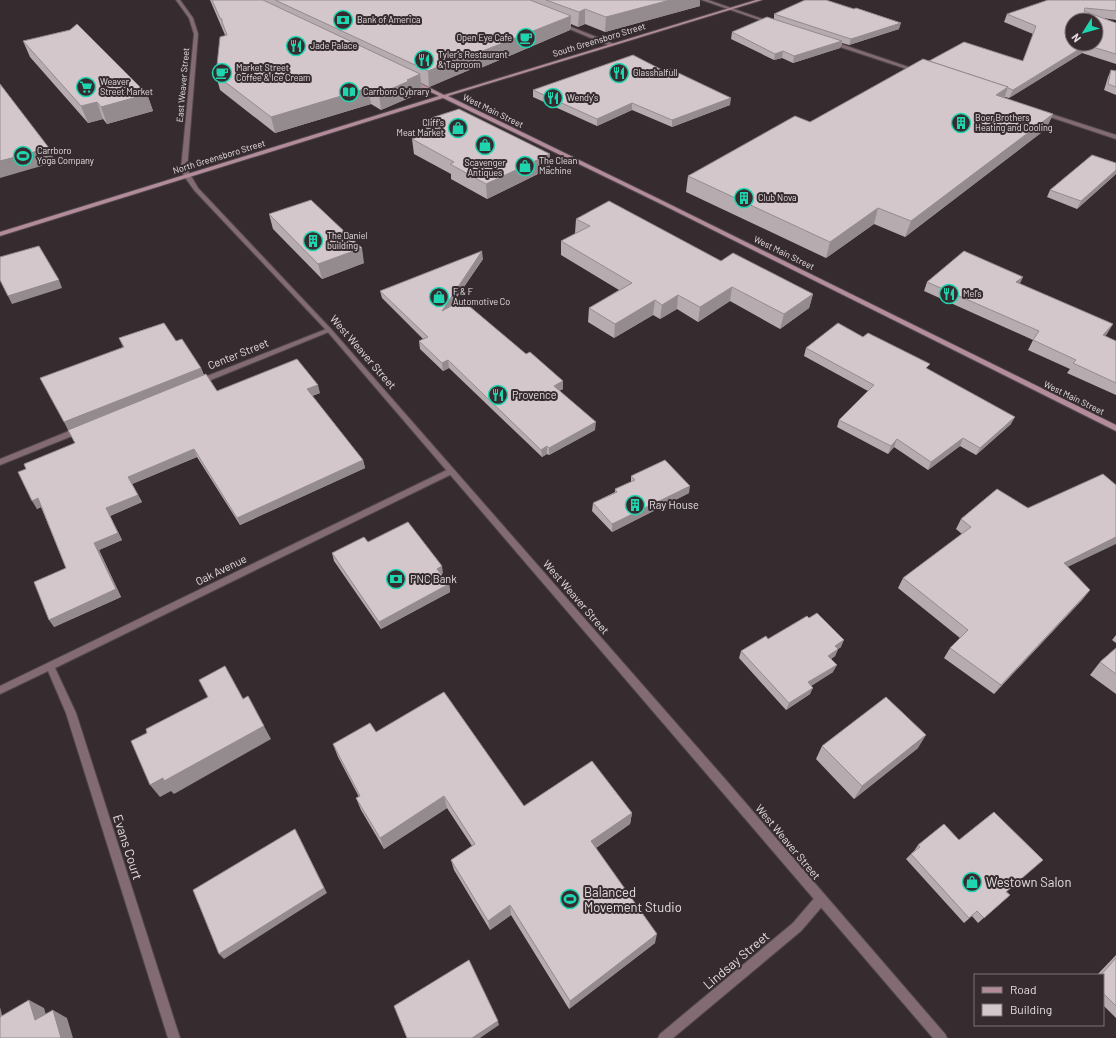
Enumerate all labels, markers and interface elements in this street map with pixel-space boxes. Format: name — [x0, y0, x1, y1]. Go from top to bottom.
bank icon: Bank of America — [332, 9, 354, 31]
north arrow — [1064, 12, 1104, 52]
place label: Bank of America — [357, 14, 421, 25]
street label: South Greensboro Street — [551, 20, 647, 59]
cafe icon: Open Eye Cafe — [515, 27, 537, 49]
text: N — [1068, 31, 1083, 45]
place label: Open Eye Cafe — [456, 32, 512, 43]
restaurant icon: Jade Palace — [285, 35, 307, 57]
place label: Jade Palace — [310, 40, 358, 51]
street label: East Weaver Street — [174, 47, 191, 123]
restaurant icon: Tyler’s Restaurant & Taproom — [413, 49, 435, 71]
place label: Tyler’s Restaurant & Taproom — [438, 49, 508, 70]
cafe icon: Market Street Coffee & Ice Cream — [211, 62, 233, 84]
place label: Market Street Coffee & Ice Cream — [236, 62, 310, 83]
restaurant icon: Glasshalfull — [608, 62, 630, 84]
place label: Glasshalfull — [633, 67, 677, 78]
supermarket icon: Weaver Street Market — [75, 76, 97, 98]
place label: Weaver Street Market — [100, 76, 153, 97]
library icon: Carrboro Cybrary — [338, 81, 360, 103]
place label: Carrboro Cybrary — [363, 86, 429, 97]
restaurant icon: Wendy's — [542, 87, 564, 109]
street label: West Main Street — [461, 91, 525, 130]
place label: Wendy's — [567, 92, 598, 103]
building icon: Boer Brothers Heating and Cooling — [950, 112, 972, 134]
place label: Boer Brothers Heating and Cooling — [975, 112, 1053, 133]
place label: Cliff's Meat Market — [397, 117, 444, 138]
shop icon: Cliff's Meat Market — [447, 117, 469, 139]
shop icon: Scavenger Antiques — [474, 134, 496, 156]
street label: North Greensboro Street — [171, 137, 266, 176]
sports icon: Carrboro Yoga Company — [12, 145, 34, 167]
place label: Carrboro Yoga Company — [37, 145, 94, 166]
shop icon: The Clean Machine — [514, 155, 536, 177]
place label: The Clean Machine — [539, 155, 577, 176]
place label: Scavenger Antiques — [464, 157, 506, 178]
building icon: Club Nova — [733, 187, 755, 209]
place label: Club Nova — [758, 192, 797, 203]
building icon: The Daniel building — [302, 230, 324, 252]
place label: The Daniel building — [327, 230, 368, 251]
street label: West Main Street — [752, 233, 816, 272]
restaurant icon: Mel's — [938, 283, 960, 305]
shop icon: F & F Automotive Co — [428, 286, 450, 308]
place label: F & F Automotive Co — [453, 286, 510, 307]
place label: Mel's — [963, 288, 982, 299]
street label: West Weaver Street — [328, 312, 399, 391]
street label: Center Street — [206, 335, 270, 372]
street label: West Main Street — [1042, 378, 1106, 417]
restaurant icon: Provence — [487, 384, 509, 406]
place label: Provence — [512, 388, 557, 401]
building icon: Ray House — [624, 494, 646, 516]
place label: Ray House — [649, 498, 699, 511]
street label: Oak Avenue — [193, 552, 248, 587]
street label: West Weaver Street — [541, 557, 612, 636]
bank icon: PNC Bank — [385, 568, 407, 590]
place label: PNC Bank — [410, 572, 457, 585]
street label: West Weaver Street — [753, 802, 824, 882]
street label: Evans Court — [110, 812, 146, 882]
shop icon: Westown Salon — [961, 871, 983, 893]
place label: Westown Salon — [986, 874, 1071, 890]
place label: Balanced Movement Studio — [584, 884, 682, 915]
sports icon: Balanced Movement Studio — [559, 888, 581, 910]
street label: Lindsay Street — [700, 928, 772, 992]
legend — [974, 974, 1104, 1026]
text: Road — [1010, 982, 1037, 996]
text: Building — [1010, 1002, 1052, 1016]

